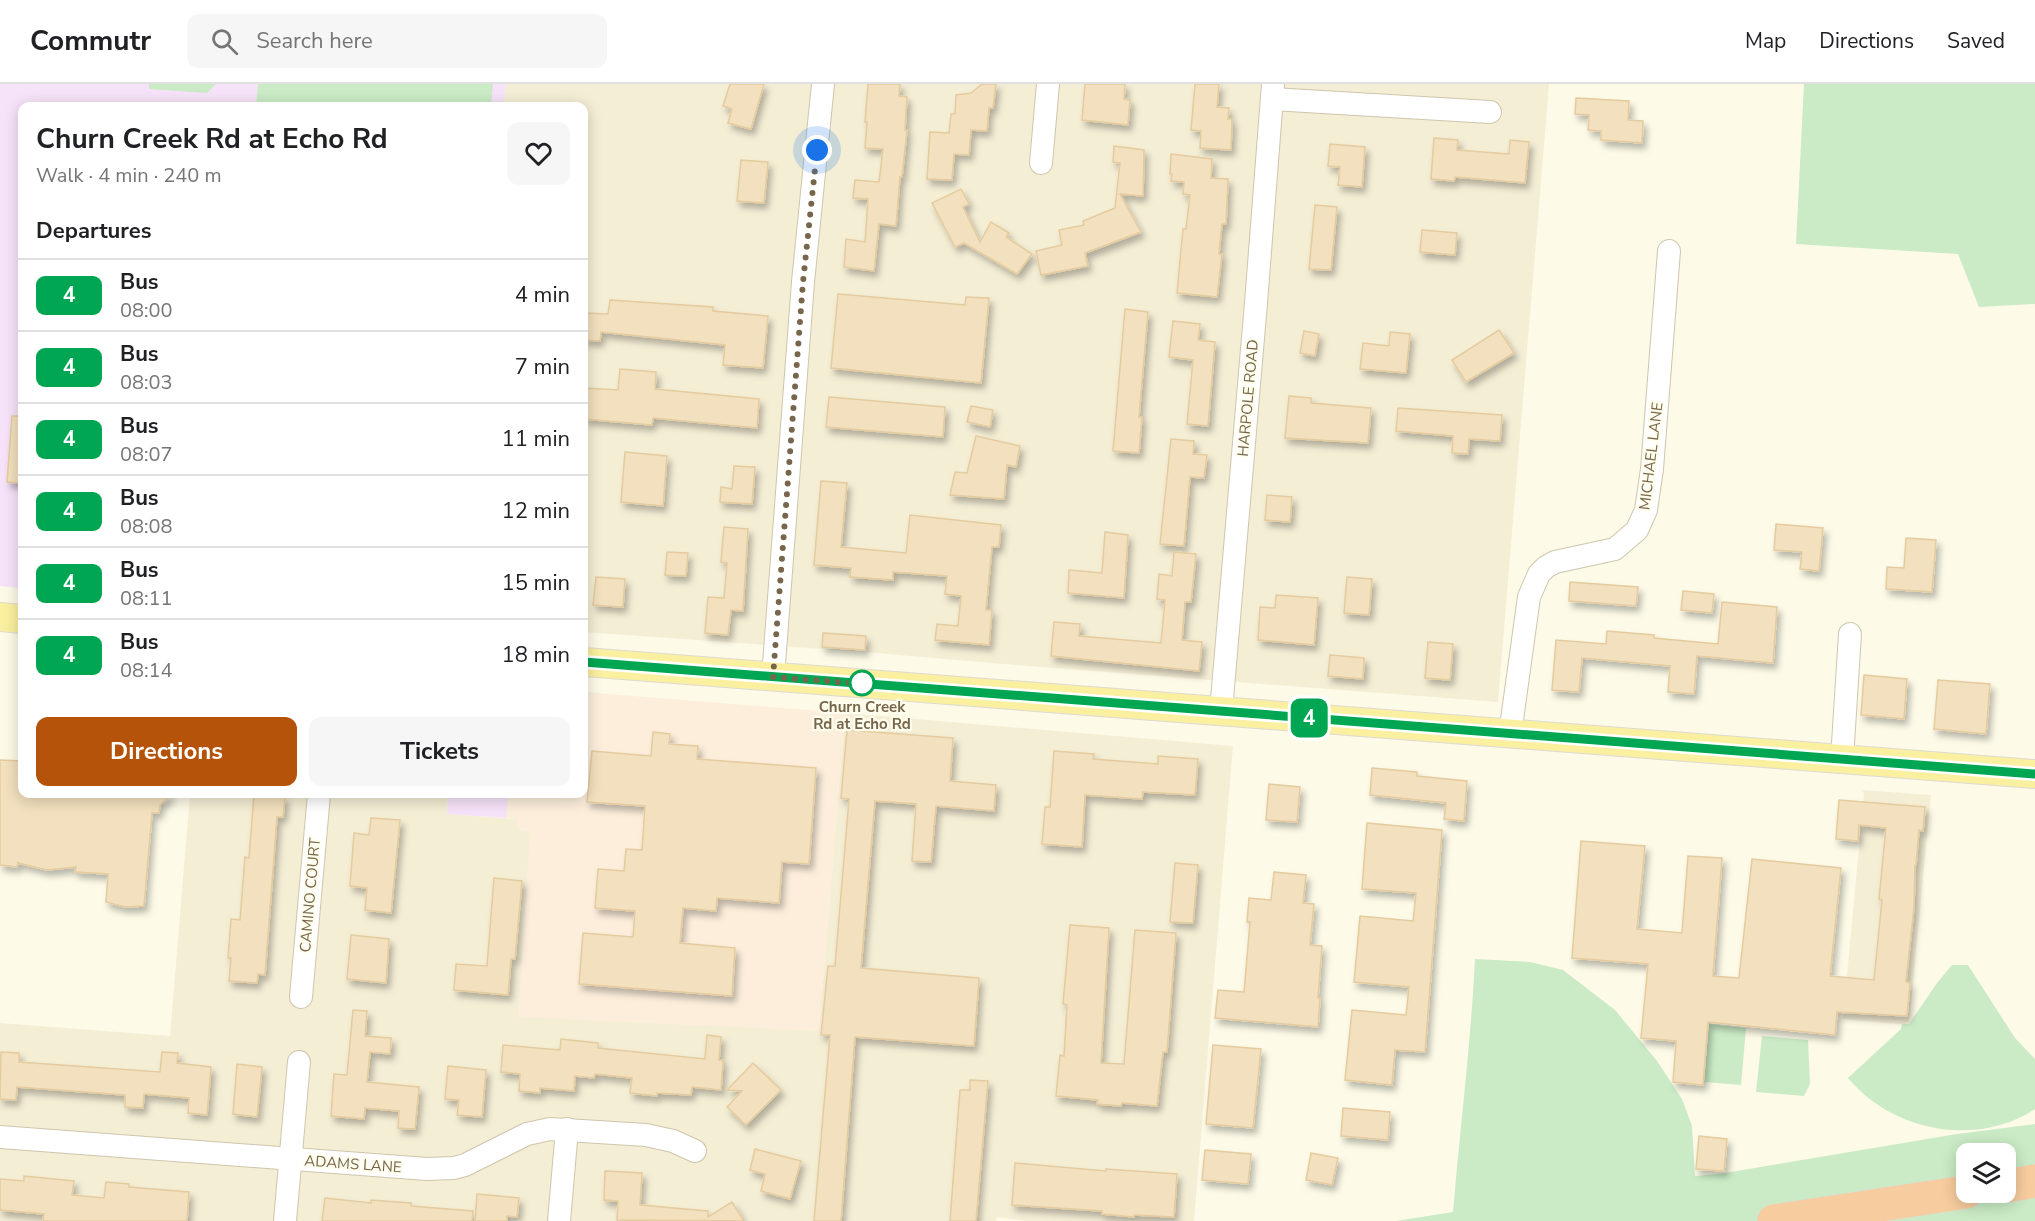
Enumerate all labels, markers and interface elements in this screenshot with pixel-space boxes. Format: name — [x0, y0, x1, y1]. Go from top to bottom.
search box — [187, 14, 607, 68]
text: Commutr — [30, 22, 151, 60]
icon: search — [208, 25, 241, 58]
text: Search here — [256, 26, 373, 56]
text: Map — [1745, 27, 1786, 55]
text: Directions — [1819, 27, 1914, 55]
text: Saved — [1947, 27, 2005, 55]
text: Churn Creek Rd at Echo Rd — [36, 120, 388, 158]
button: heart — [507, 122, 570, 185]
your location — [802, 135, 832, 165]
text: Walk · 4 min · 240 m — [36, 162, 222, 189]
text: Departures — [36, 216, 151, 246]
text: Bus — [120, 267, 159, 297]
text: 4 min — [515, 280, 570, 310]
text: 4 — [63, 281, 75, 309]
text: 08:00 — [120, 297, 173, 324]
text: Bus — [120, 339, 159, 369]
street label: HARPOLE ROAD — [1233, 339, 1263, 457]
text: 7 min — [515, 352, 570, 382]
text: 4 — [63, 353, 75, 381]
text: 08:03 — [120, 369, 173, 396]
street label: MICHAEL LANE — [1634, 401, 1668, 511]
text: Bus — [120, 411, 159, 441]
text: 11 min — [502, 424, 570, 454]
text: 4 — [63, 425, 75, 453]
text: 08:07 — [120, 441, 173, 468]
text: Bus — [120, 483, 159, 513]
text: 12 min — [502, 496, 570, 526]
text: 4 — [63, 497, 75, 525]
text: 08:08 — [120, 513, 173, 540]
text: Bus — [120, 555, 159, 585]
text: 15 min — [502, 568, 570, 598]
text: 4 — [63, 569, 75, 597]
text: 08:11 — [120, 585, 173, 612]
text: Bus — [120, 627, 159, 657]
text: 18 min — [502, 640, 570, 670]
text: 4 — [63, 641, 75, 669]
text: 08:14 — [120, 657, 173, 684]
marker: Churn Creek Rd at Echo Rd — [849, 670, 875, 696]
place label: Churn Creek Rd at Echo Rd — [813, 697, 911, 734]
line badge: 4 — [1290, 698, 1328, 738]
text: 4 — [1303, 704, 1315, 732]
button: Directions — [36, 717, 297, 786]
button: Tickets — [309, 717, 570, 786]
street label: CAMINO COURT — [295, 837, 325, 953]
map controls — [1956, 1143, 2016, 1203]
button: layers — [1956, 1143, 2016, 1203]
street label: ADAMS LANE — [304, 1151, 402, 1177]

